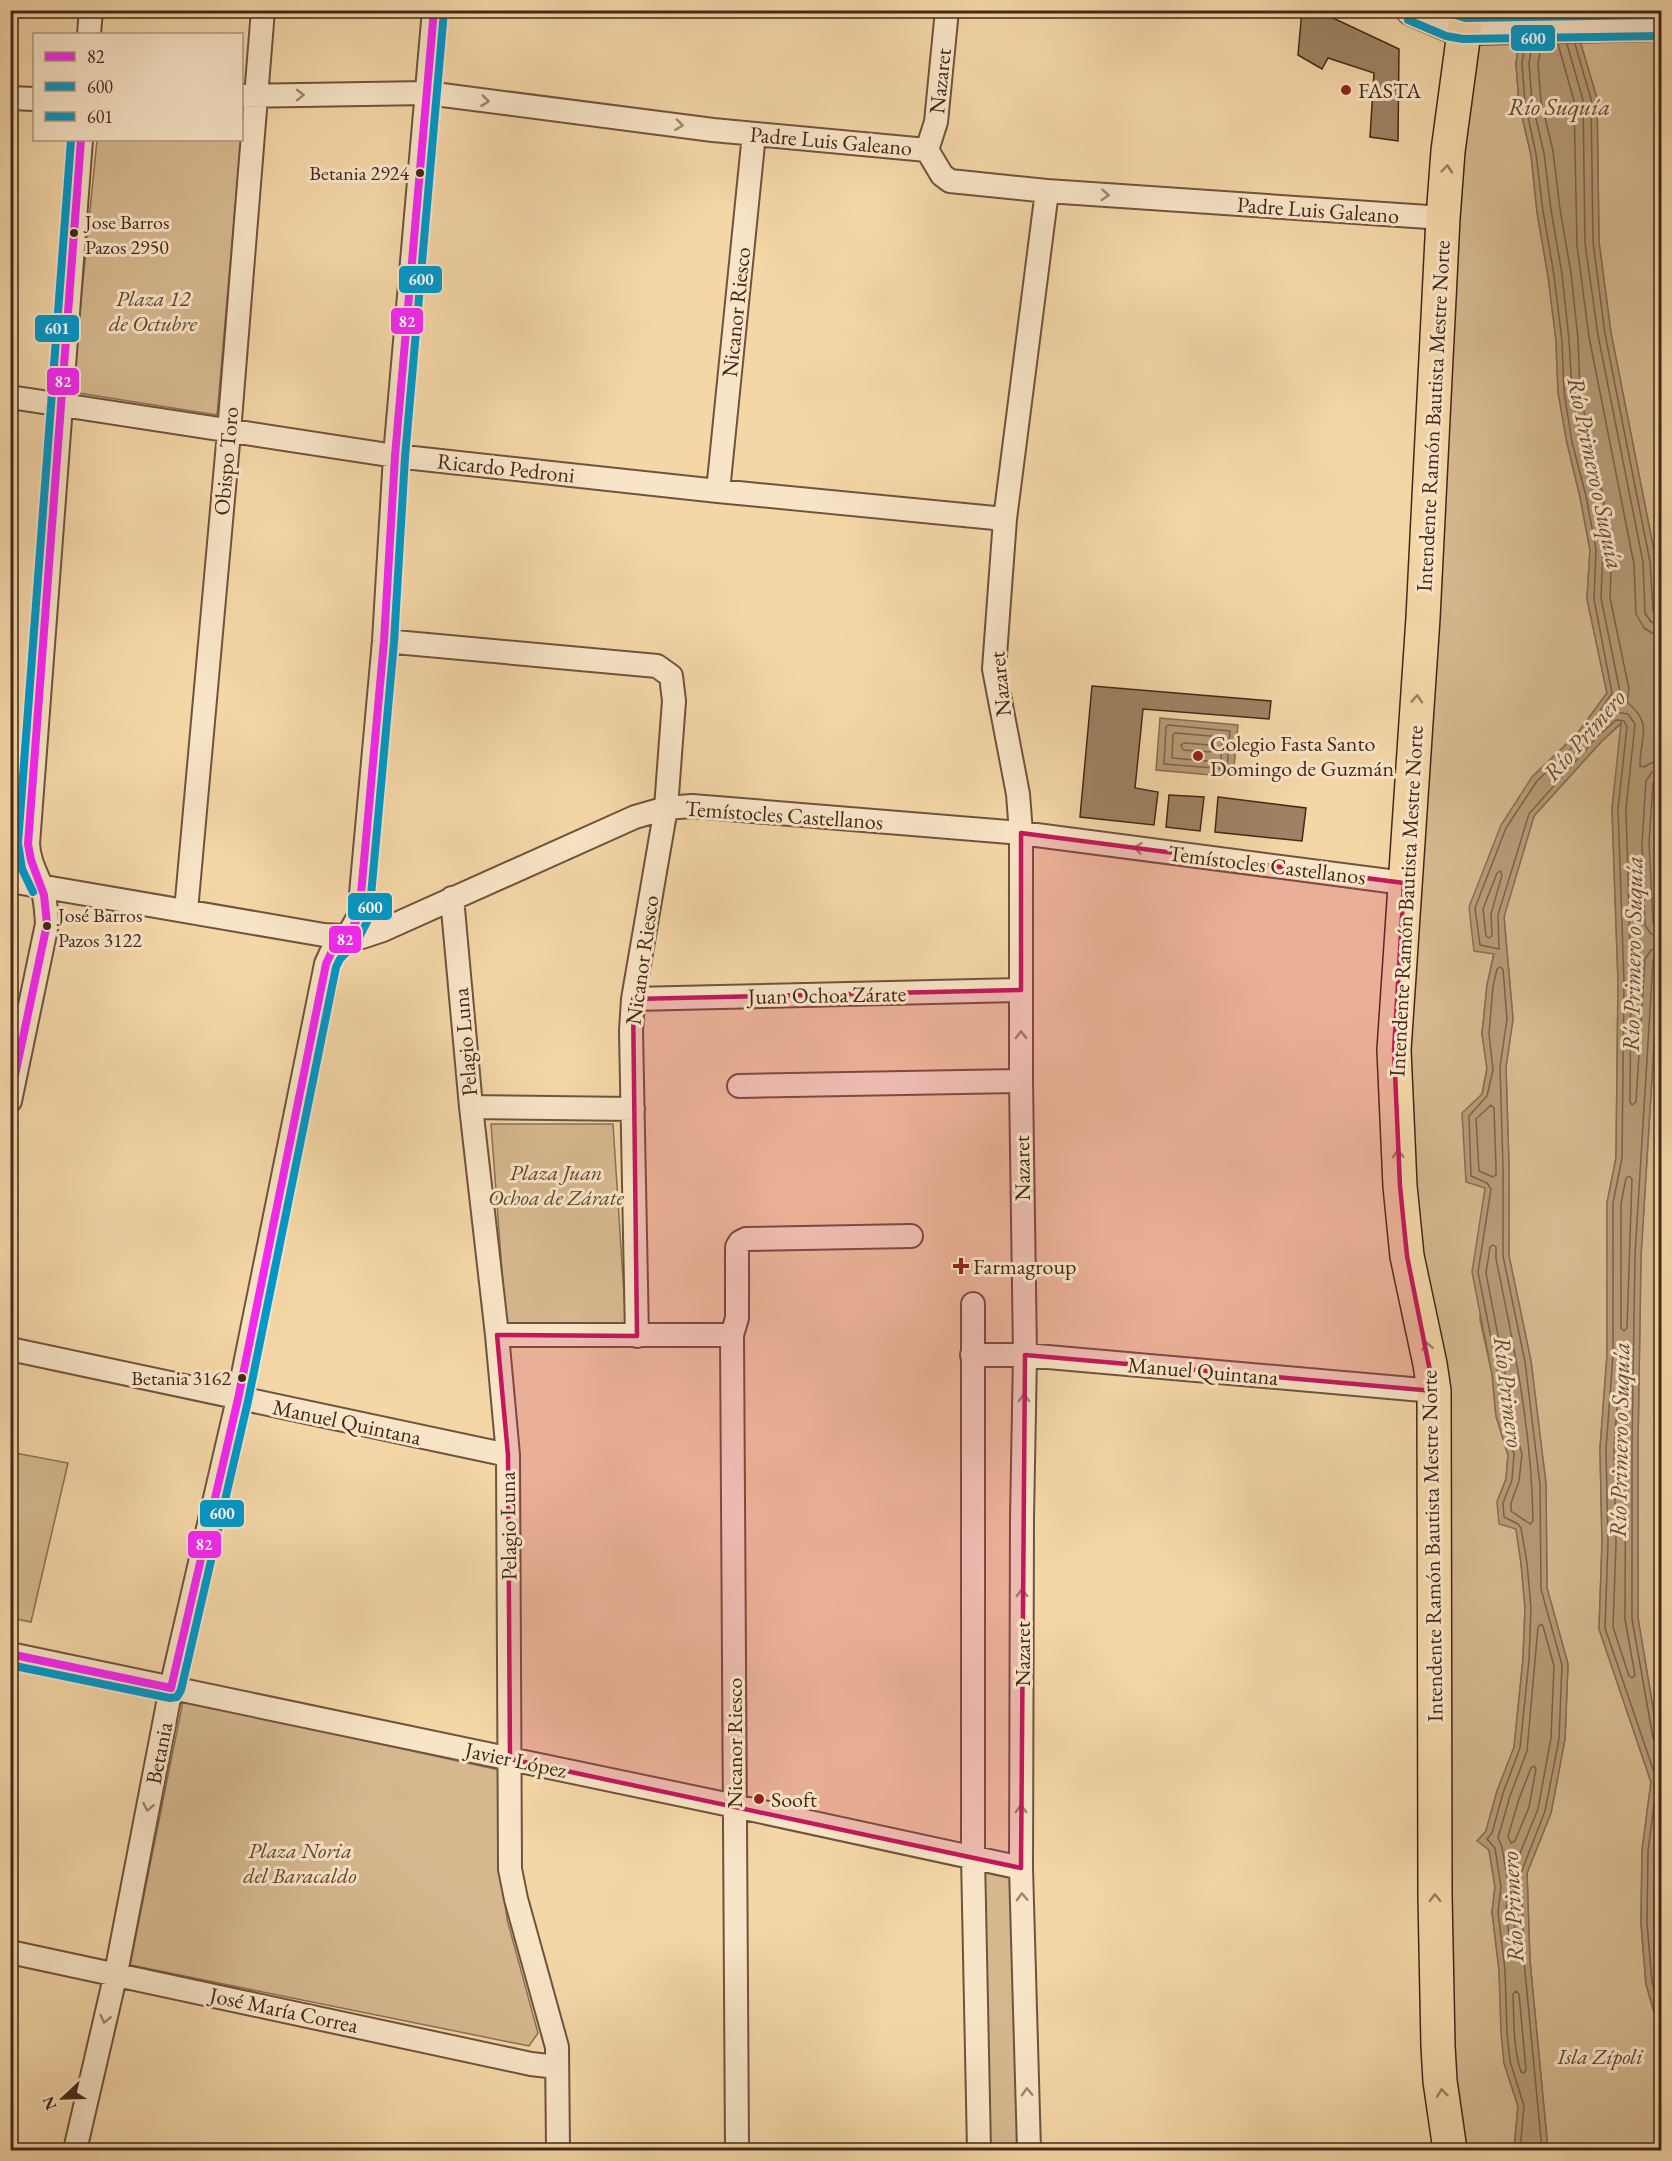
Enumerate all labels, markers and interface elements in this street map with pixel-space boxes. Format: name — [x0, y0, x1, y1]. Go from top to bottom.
line badge: 600 — [1510, 24, 1556, 52]
text: 600 — [1520, 28, 1546, 49]
legend — [33, 33, 243, 141]
text: 82 — [87, 45, 105, 68]
street label: Nazaret — [922, 47, 958, 115]
text: 600 — [87, 75, 113, 98]
place label: FASTA — [1358, 76, 1422, 105]
marker: FASTA — [1339, 83, 1353, 97]
one-way arrow — [295, 89, 304, 101]
water label: Río Suquía — [1508, 91, 1610, 123]
one-way arrow — [481, 94, 490, 106]
text: 601 — [87, 105, 113, 128]
one-way arrow — [674, 119, 683, 131]
street label: Padre Luis Galeano — [749, 119, 913, 163]
place label: Betania 2924 — [309, 160, 409, 186]
one-way arrow — [1440, 164, 1453, 173]
marker: Betania 2924 — [414, 167, 426, 179]
one-way arrow — [1101, 189, 1110, 202]
street label: Padre Luis Galeano — [1236, 190, 1400, 230]
place label: Jose Barros Pazos 2950 — [83, 209, 169, 260]
marker: Jose Barros Pazos 2950 — [68, 227, 80, 239]
street label: Intendente Ramón Bautista Mestre Norte — [1409, 239, 1457, 593]
street label: Nicanor Riesco — [715, 245, 757, 378]
line badge: 600 — [398, 265, 443, 294]
text: 600 — [408, 269, 434, 290]
park label: Plaza 12 de Octubre — [109, 284, 198, 338]
line badge: 82 — [390, 307, 424, 335]
text: 82 — [399, 311, 416, 332]
line badge: 601 — [34, 314, 80, 343]
text: 601 — [44, 318, 70, 339]
line badge: 82 — [46, 367, 80, 396]
text: 82 — [55, 371, 72, 392]
water label: Río Primero o Suquía — [1560, 374, 1632, 572]
street label: Obispo Toro — [207, 405, 245, 517]
street label: Ricardo Pedroni — [436, 446, 576, 490]
street label: Nazaret — [982, 650, 1018, 718]
water label: Río Primero — [1536, 683, 1632, 787]
one-way arrow — [1410, 694, 1423, 703]
street label: Intendente Ramón Bautista Mestre Norte — [1382, 724, 1430, 1078]
place label: Colegio Fasta Santo Domingo de Guzmán — [1210, 729, 1394, 783]
marker: Colegio Fasta Santo Domingo de Guzmán — [1191, 749, 1205, 763]
street label: Temístocles Castellanos — [684, 794, 884, 836]
street label: Temístocles Castellanos — [1167, 839, 1367, 891]
one-way arrow — [1133, 842, 1143, 855]
water label: Río Primero o Suquía — [1615, 856, 1650, 1052]
line badge: 600 — [347, 892, 393, 921]
street label: Nicanor Riesco — [619, 893, 665, 1027]
text: 600 — [357, 897, 383, 918]
place label: José Barros Pazos 3122 — [56, 902, 142, 953]
marker: José Barros Pazos 3122 — [41, 920, 53, 932]
line badge: 82 — [328, 925, 362, 954]
text: 82 — [337, 929, 354, 950]
street label: Juan Ochoa Zárate — [746, 979, 907, 1011]
street label: Pelagio Luna — [446, 986, 484, 1097]
one-way arrow — [1015, 1031, 1027, 1040]
street label: Nazaret — [1007, 1135, 1037, 1201]
one-way arrow — [1392, 1149, 1405, 1158]
park label: Plaza Juan Ochoa de Zárate — [488, 1158, 624, 1212]
place label: Farmagroup — [973, 1252, 1076, 1281]
marker: Farmagroup — [954, 1259, 968, 1273]
water label: Río Primero — [1487, 1335, 1531, 1449]
one-way arrow — [1421, 1342, 1434, 1352]
water label: Río Primero o Suquía — [1602, 1342, 1637, 1538]
street label: Manuel Quintana — [1126, 1350, 1280, 1392]
place label: Betania 3162 — [131, 1365, 231, 1391]
street label: Intendente Ramón Bautista Mestre Norte — [1414, 1369, 1450, 1722]
marker: Betania 3162 — [236, 1372, 248, 1384]
street label: Manuel Quintana — [270, 1392, 424, 1452]
one-way arrow — [1018, 1394, 1031, 1403]
street label: Pelagio Luna — [493, 1471, 523, 1581]
line badge: 600 — [199, 1499, 245, 1528]
text: 600 — [209, 1503, 235, 1524]
line badge: 82 — [187, 1530, 222, 1559]
text: 82 — [196, 1534, 213, 1555]
one-way arrow — [1016, 1589, 1028, 1598]
street label: Nazaret — [1008, 1621, 1037, 1687]
street label: Nicanor Riesco — [720, 1678, 749, 1808]
street label: Betania — [139, 1719, 179, 1787]
street label: Javier López — [461, 1735, 570, 1785]
place label: Sooft — [771, 1785, 817, 1814]
marker: Sooft — [752, 1792, 766, 1806]
one-way arrow — [142, 1802, 155, 1812]
one-way arrow — [1015, 1805, 1027, 1814]
park label: Plaza Noria del Baracaldo — [243, 1836, 357, 1890]
water label: Río Primero — [1494, 1850, 1530, 1964]
one-way arrow — [1016, 1893, 1028, 1902]
one-way arrow — [1429, 1893, 1441, 1902]
street label: José María Correa — [205, 1980, 361, 2040]
one-way arrow — [100, 2014, 113, 2024]
park label: Isla Zípoli — [1556, 2042, 1644, 2071]
north arrow — [33, 2068, 93, 2128]
one-way arrow — [1021, 2088, 1033, 2097]
one-way arrow — [1436, 2088, 1448, 2097]
text: N — [37, 2093, 62, 2113]

